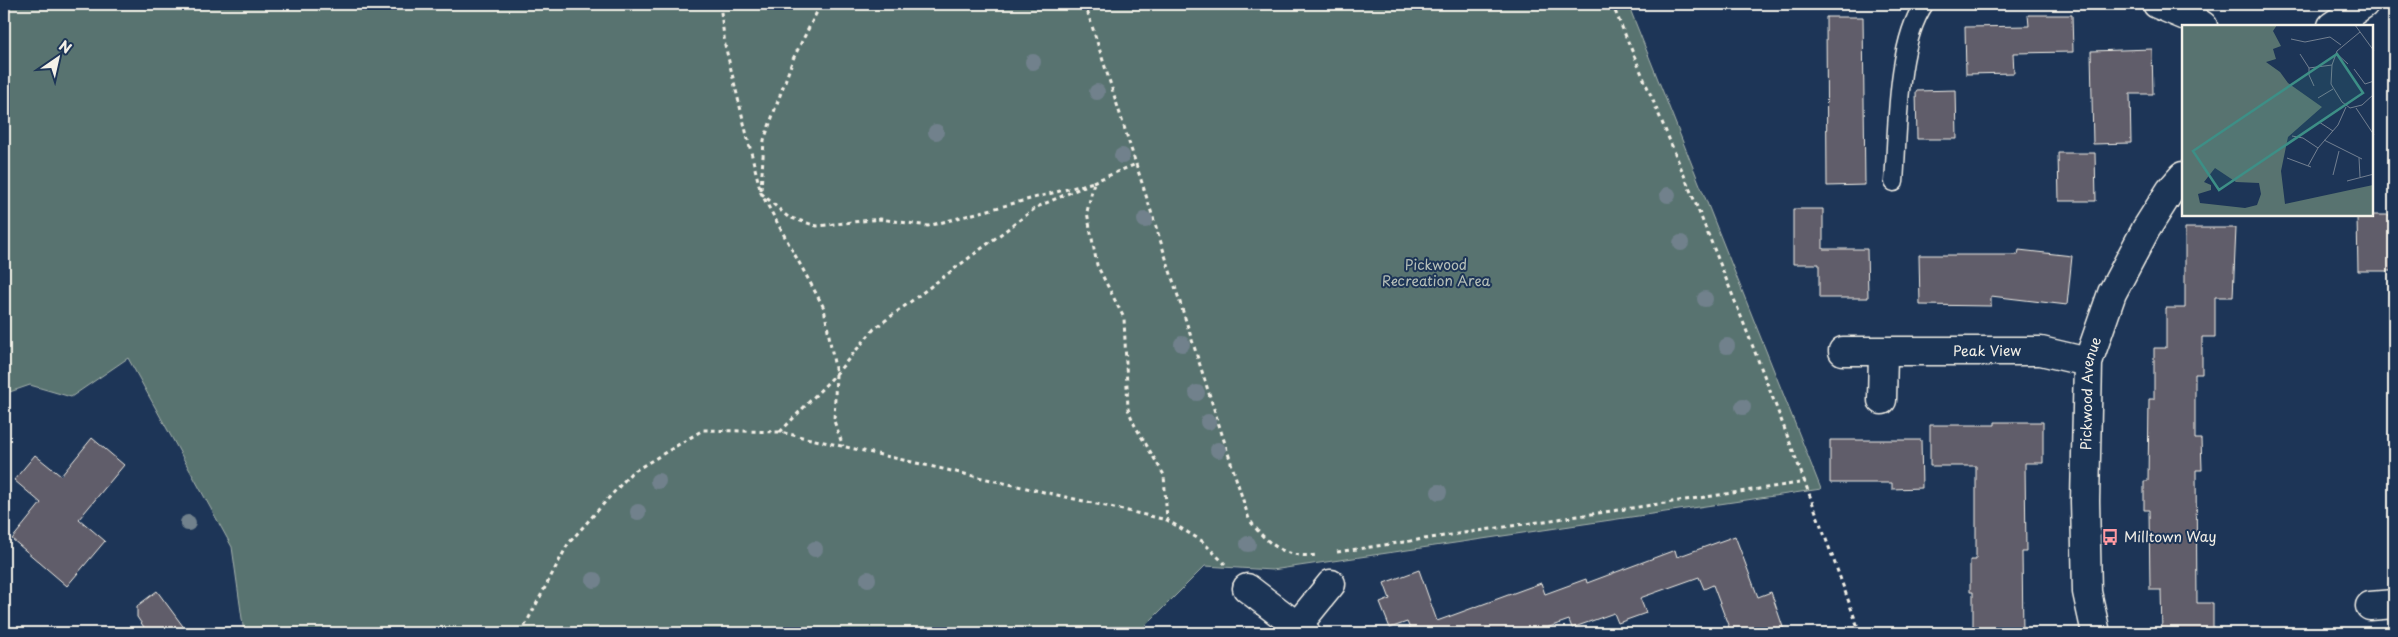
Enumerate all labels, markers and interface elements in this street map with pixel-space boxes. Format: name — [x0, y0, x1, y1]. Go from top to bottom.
inset map — [2182, 25, 2373, 216]
north arrow — [32, 32, 82, 82]
text: N — [55, 35, 76, 59]
park label: Pickwood Recreation Area — [1382, 254, 1491, 291]
street label: Pickwood Avenue — [2075, 333, 2106, 450]
street label: Peak View — [1953, 340, 2021, 361]
place label: Milltown Way — [2124, 526, 2216, 547]
bus stop icon: Milltown Way — [2100, 527, 2120, 547]

